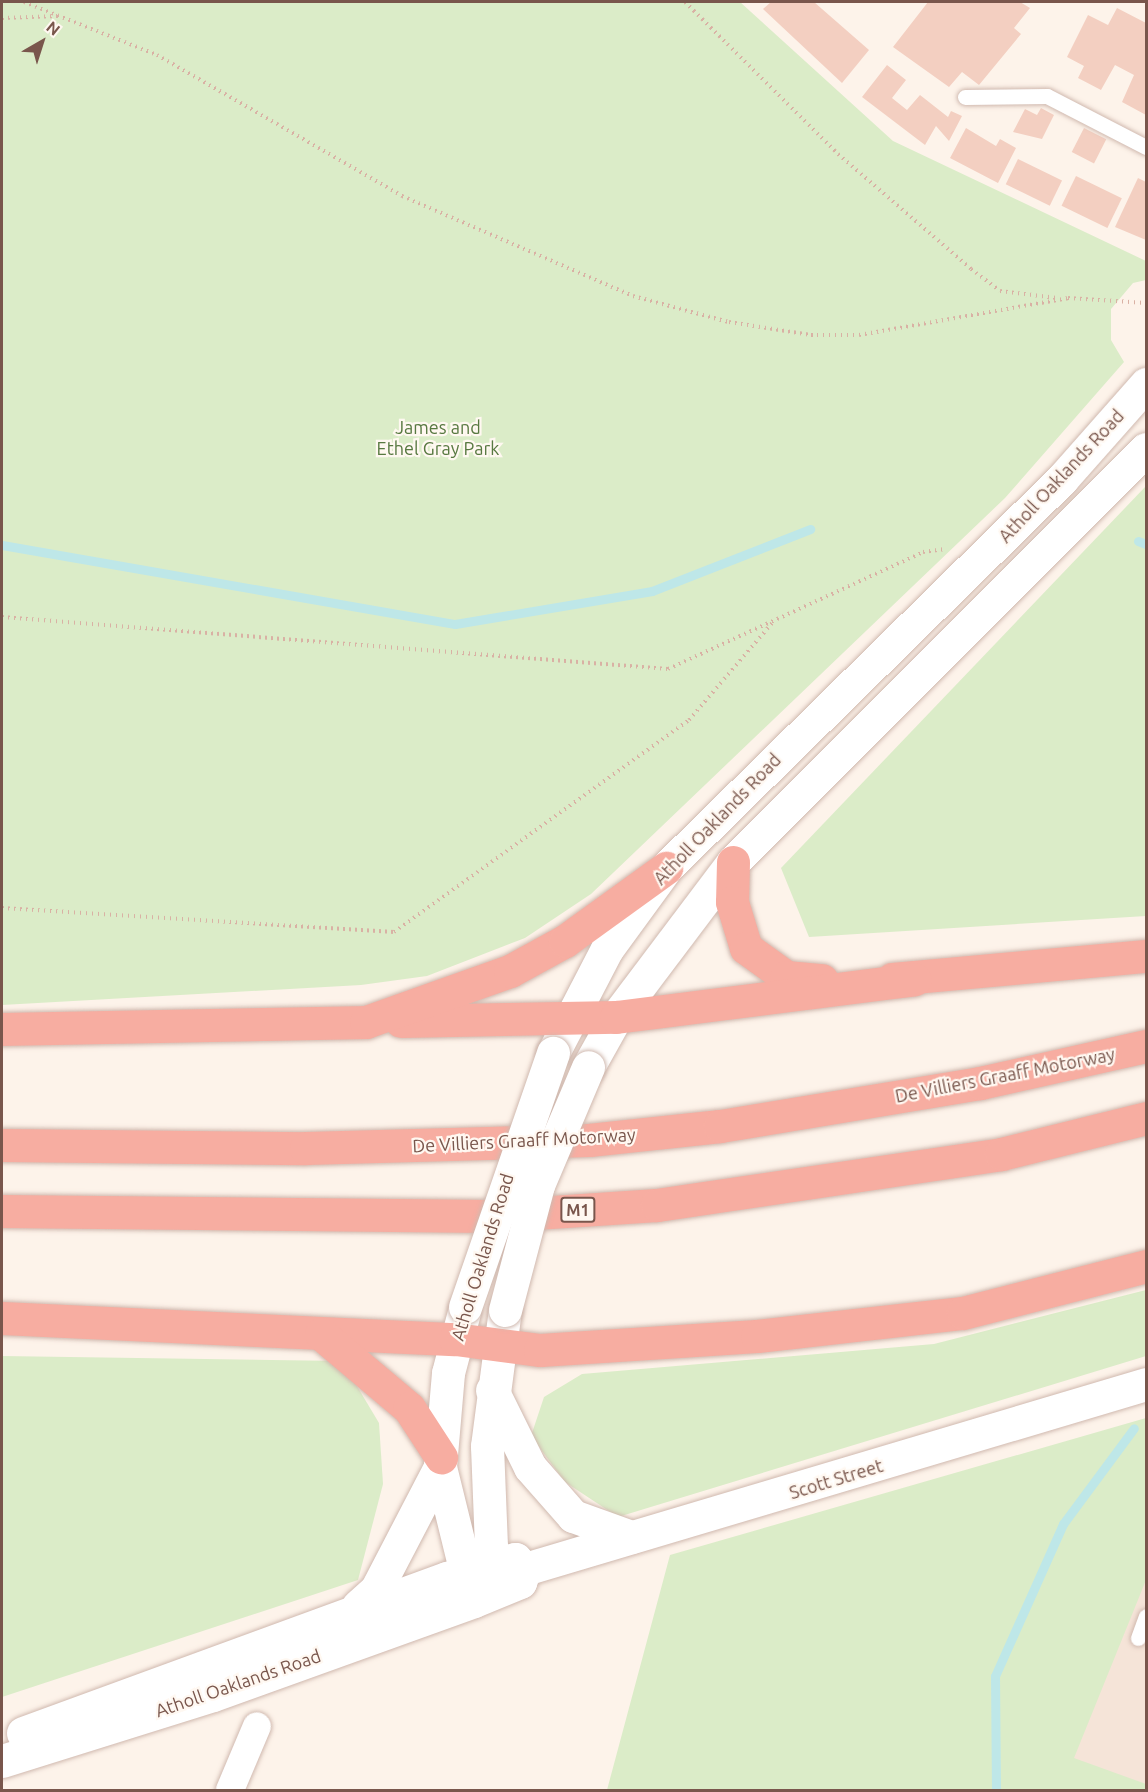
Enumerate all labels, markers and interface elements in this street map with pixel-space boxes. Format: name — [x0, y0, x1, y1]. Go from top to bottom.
north arrow — [12, 12, 72, 72]
text: N — [43, 17, 64, 39]
street label: Atholl Oaklands Road — [994, 405, 1128, 547]
park label: James and Ethel Gray Park — [377, 417, 499, 460]
street label: Atholl Oaklands Road — [649, 749, 785, 889]
street label: De Villiers Graaff Motorway — [893, 1043, 1117, 1107]
street label: De Villiers Graaff Motorway — [412, 1123, 636, 1157]
street label: Atholl Oaklands Road — [446, 1171, 518, 1343]
road number: M1 — [560, 1197, 596, 1223]
street label: Scott Street — [787, 1455, 885, 1503]
street label: Atholl Oaklands Road — [152, 1645, 324, 1721]

